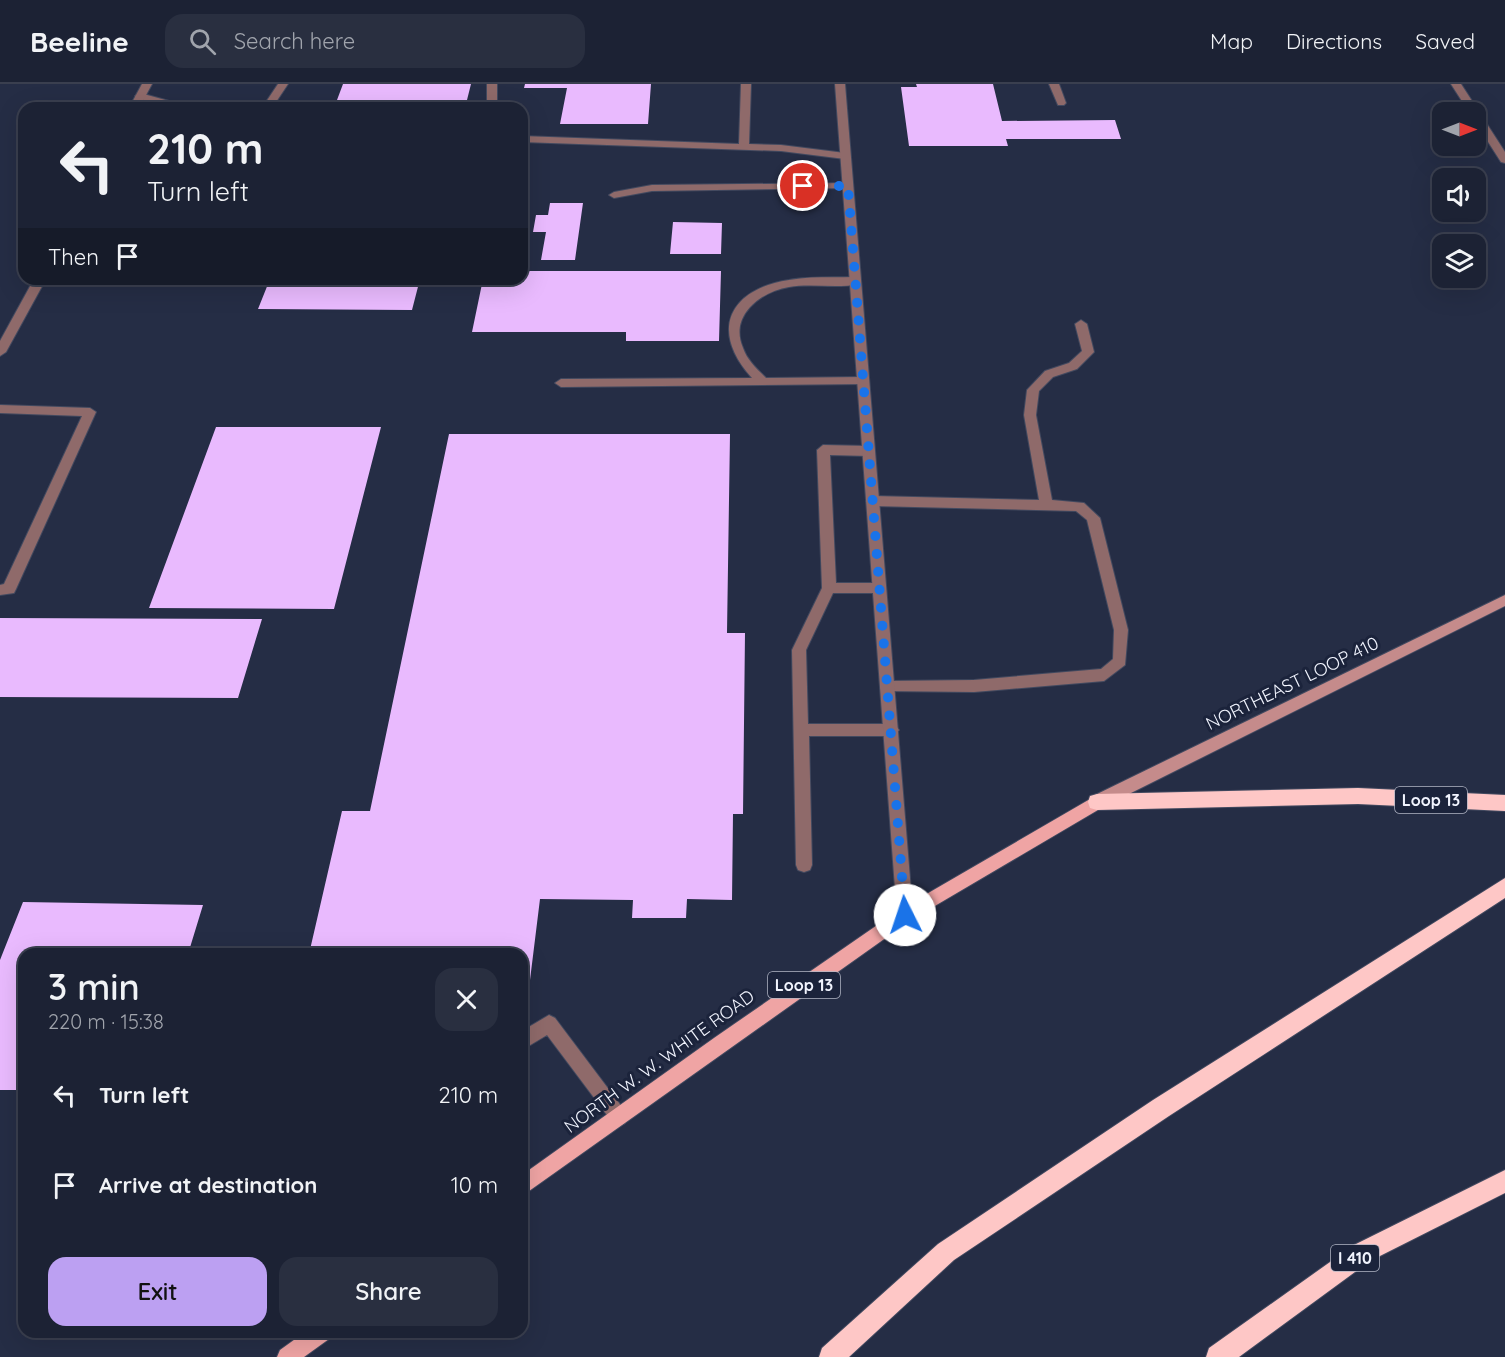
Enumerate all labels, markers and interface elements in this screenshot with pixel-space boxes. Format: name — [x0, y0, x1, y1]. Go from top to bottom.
search box — [165, 14, 585, 68]
text: Beeline — [30, 24, 129, 59]
icon: search — [186, 25, 219, 58]
text: Search here — [234, 27, 355, 55]
text: Map — [1210, 28, 1253, 54]
text: Directions — [1286, 28, 1382, 54]
text: Saved — [1415, 28, 1475, 54]
north arrow — [1432, 102, 1486, 156]
map controls — [1432, 102, 1486, 288]
text: 210 m — [147, 122, 264, 175]
icon: left — [48, 126, 126, 204]
pin — [777, 160, 828, 211]
button: sound — [1432, 168, 1486, 222]
icon: arrive — [786, 169, 819, 202]
text: Turn left — [147, 174, 249, 208]
button: layers — [1432, 234, 1486, 288]
icon: arrive — [111, 240, 144, 273]
text: Then — [48, 243, 99, 271]
street label: NORTHEAST LOOP 410 — [1202, 631, 1382, 735]
road number: Loop 13 — [1395, 787, 1467, 813]
position arrow — [873, 883, 937, 947]
text: 3 min — [48, 964, 140, 1009]
button: close — [435, 968, 498, 1031]
road number: Loop 13 — [768, 972, 840, 998]
street label: NORTH W. W. WHITE ROAD — [559, 984, 759, 1138]
text: 220 m · 15:38 — [48, 1009, 164, 1034]
icon: left — [48, 1079, 81, 1112]
text: Turn left — [99, 1081, 189, 1109]
text: 210 m — [439, 1081, 498, 1109]
icon: arrive — [48, 1169, 81, 1202]
text: Arrive at destination — [99, 1171, 317, 1199]
text: 10 m — [451, 1171, 498, 1199]
road number: I 410 — [1331, 1245, 1379, 1271]
button: Exit — [48, 1257, 267, 1326]
button: Share — [279, 1257, 498, 1326]

